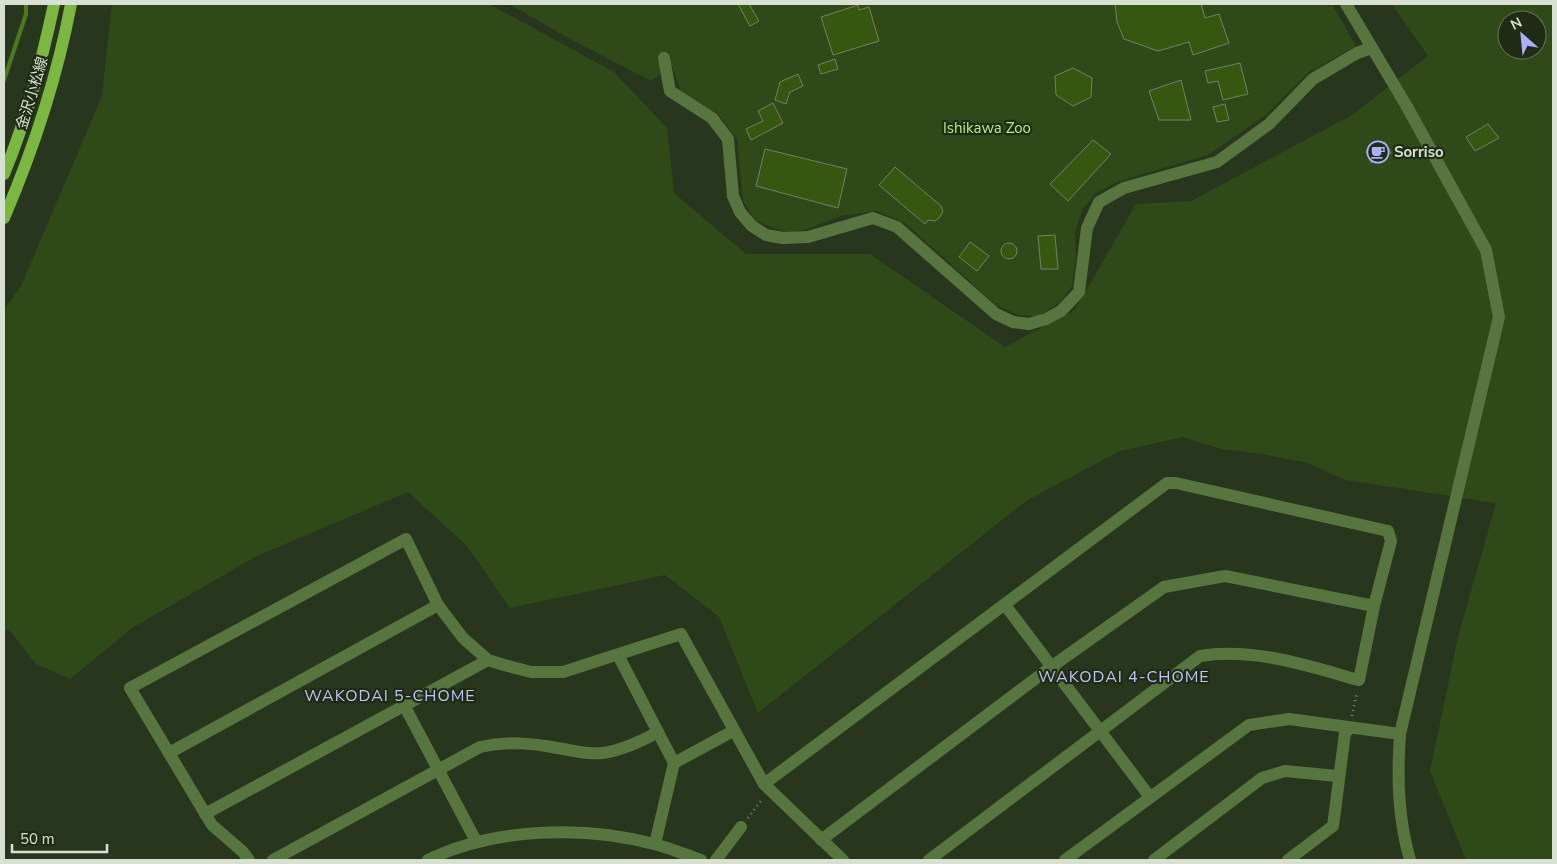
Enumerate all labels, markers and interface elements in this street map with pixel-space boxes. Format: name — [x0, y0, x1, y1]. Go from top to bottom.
north arrow — [1497, 10, 1547, 60]
text: N — [1507, 13, 1525, 35]
street label: 金沢小松線 — [11, 54, 53, 132]
park label: Ishikawa Zoo — [943, 118, 1031, 138]
cafe icon: Sorriso — [1366, 140, 1390, 164]
place label: Sorriso — [1394, 142, 1444, 162]
district label: WAKODAI 4-CHOME — [1038, 666, 1210, 688]
district label: WAKODAI 5-CHOME — [304, 685, 476, 707]
scale bar — [12, 822, 108, 854]
text: 50 m — [20, 829, 55, 849]

